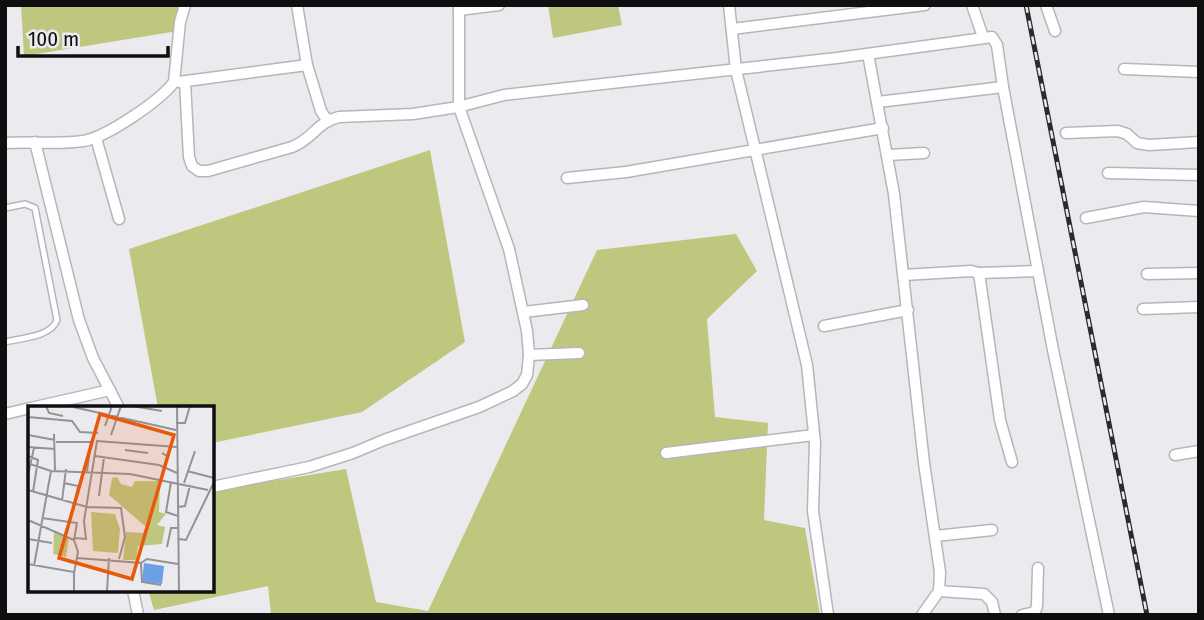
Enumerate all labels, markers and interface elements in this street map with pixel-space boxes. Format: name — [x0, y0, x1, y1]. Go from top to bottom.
scale bar — [18, 14, 168, 58]
text: 100 m — [28, 26, 79, 52]
inset map — [28, 406, 214, 592]

